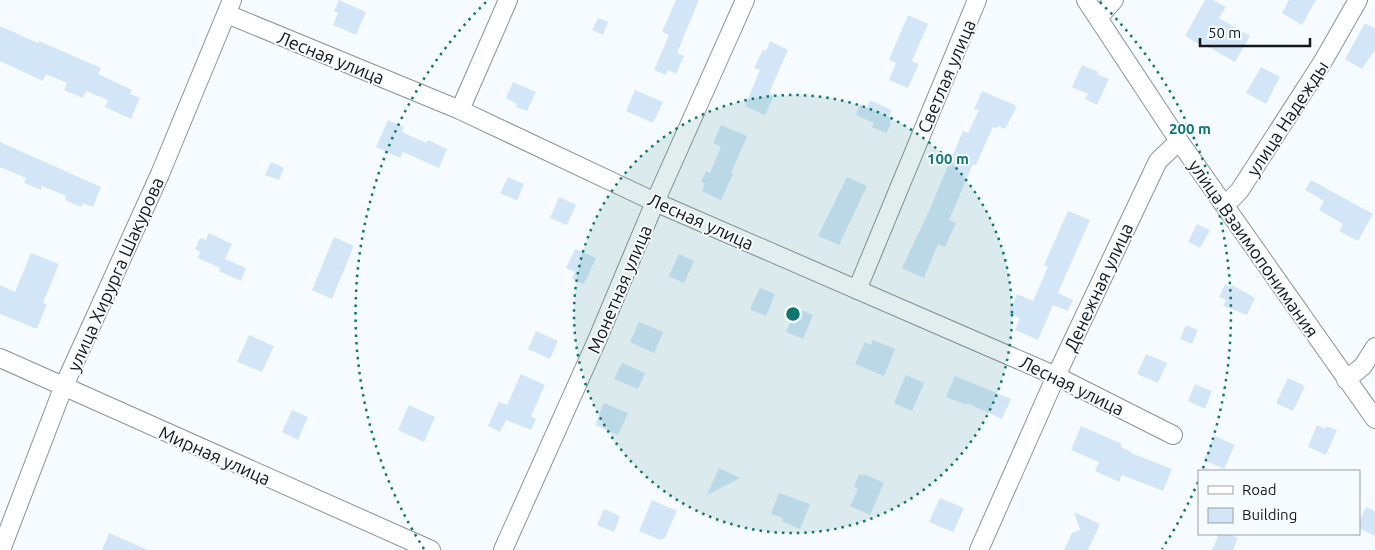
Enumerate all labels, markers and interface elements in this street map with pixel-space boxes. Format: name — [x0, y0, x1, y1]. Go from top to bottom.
scale bar — [1200, 15, 1310, 47]
street label: Светлая улица — [913, 16, 979, 136]
text: 50 m — [1208, 24, 1241, 41]
street label: Лесная улица — [275, 26, 387, 88]
street label: улица Надежды — [1242, 57, 1332, 179]
text: 200 m — [1169, 120, 1211, 137]
text: 100 m — [927, 150, 969, 167]
street label: улица Взаимопонимания — [1185, 155, 1323, 341]
street label: улица Хирурга Шакурова — [63, 174, 167, 374]
street label: Лесная улица — [645, 189, 757, 253]
street label: Денежная улица — [1060, 220, 1136, 354]
street label: Монетная улица — [583, 222, 655, 356]
centre of rings — [784, 305, 802, 323]
street label: Лесная улица — [1017, 351, 1127, 419]
street label: Мирная улица — [156, 422, 274, 488]
legend — [1198, 470, 1360, 535]
text: Road — [1242, 481, 1277, 498]
text: Building — [1242, 506, 1297, 523]

